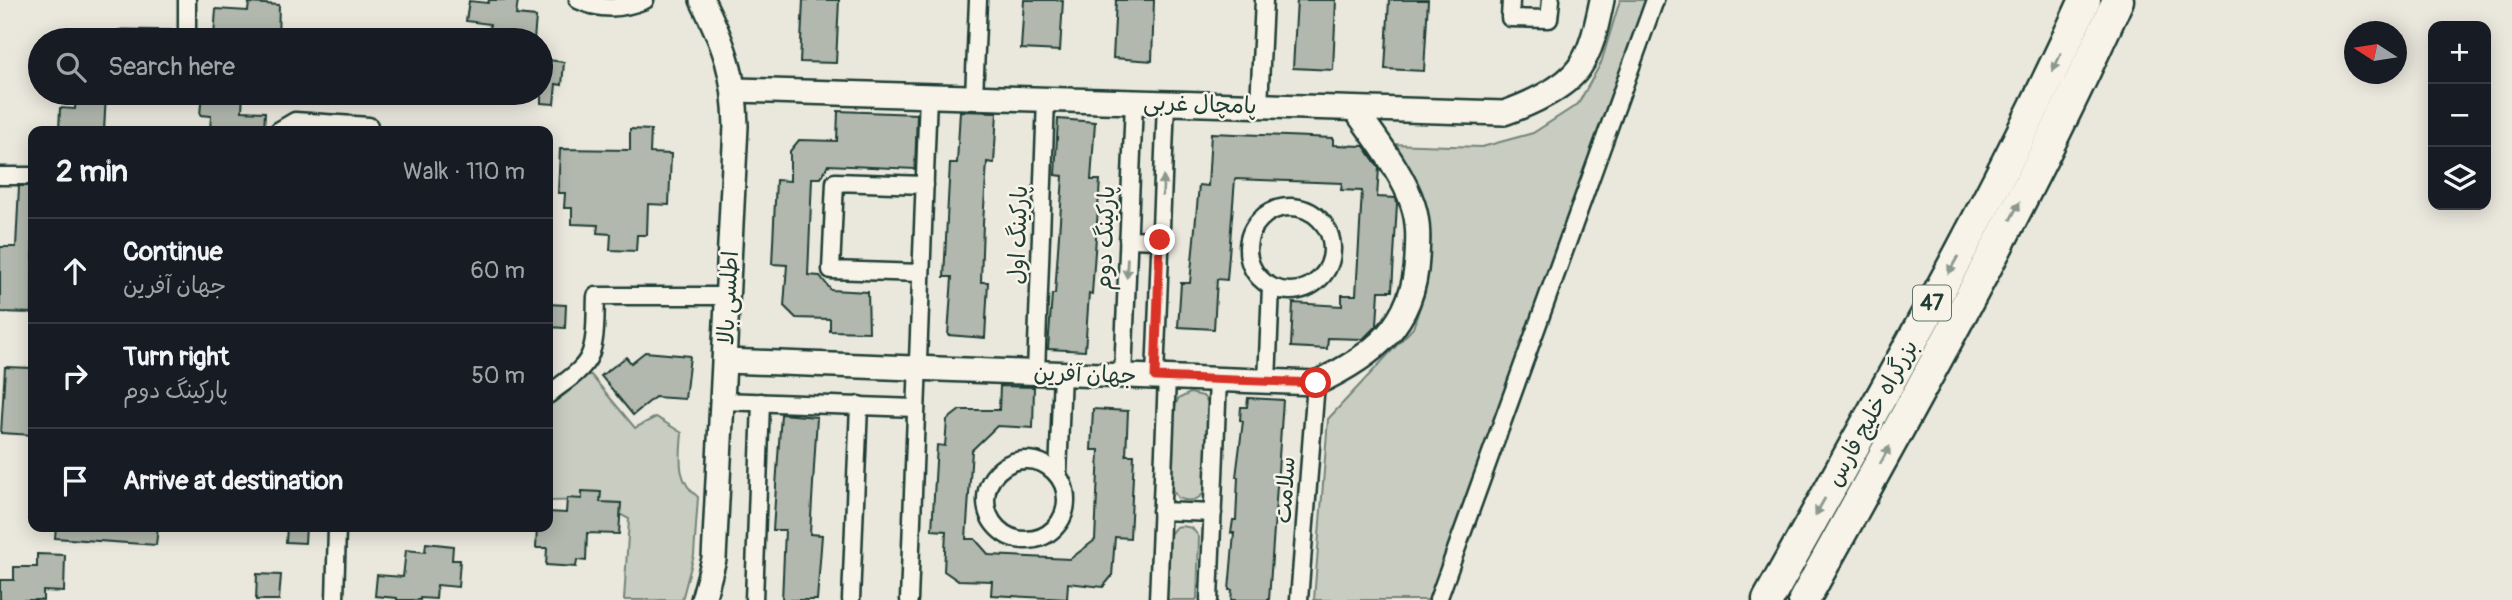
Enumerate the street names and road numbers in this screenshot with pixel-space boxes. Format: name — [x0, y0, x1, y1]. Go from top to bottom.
street label: پامچال غربی — [1143, 88, 1257, 120]
street label: پارکینگ اول — [1002, 185, 1034, 285]
street label: پارکینگ دوم — [1089, 185, 1124, 291]
street label: اطلسی بالا — [711, 250, 745, 346]
road number: 47 — [1913, 286, 1951, 320]
street label: بزرگراه خلیج فارس — [1820, 334, 1925, 492]
street label: جهان آفرین — [1033, 358, 1137, 390]
street label: سلامت — [1268, 455, 1302, 525]

